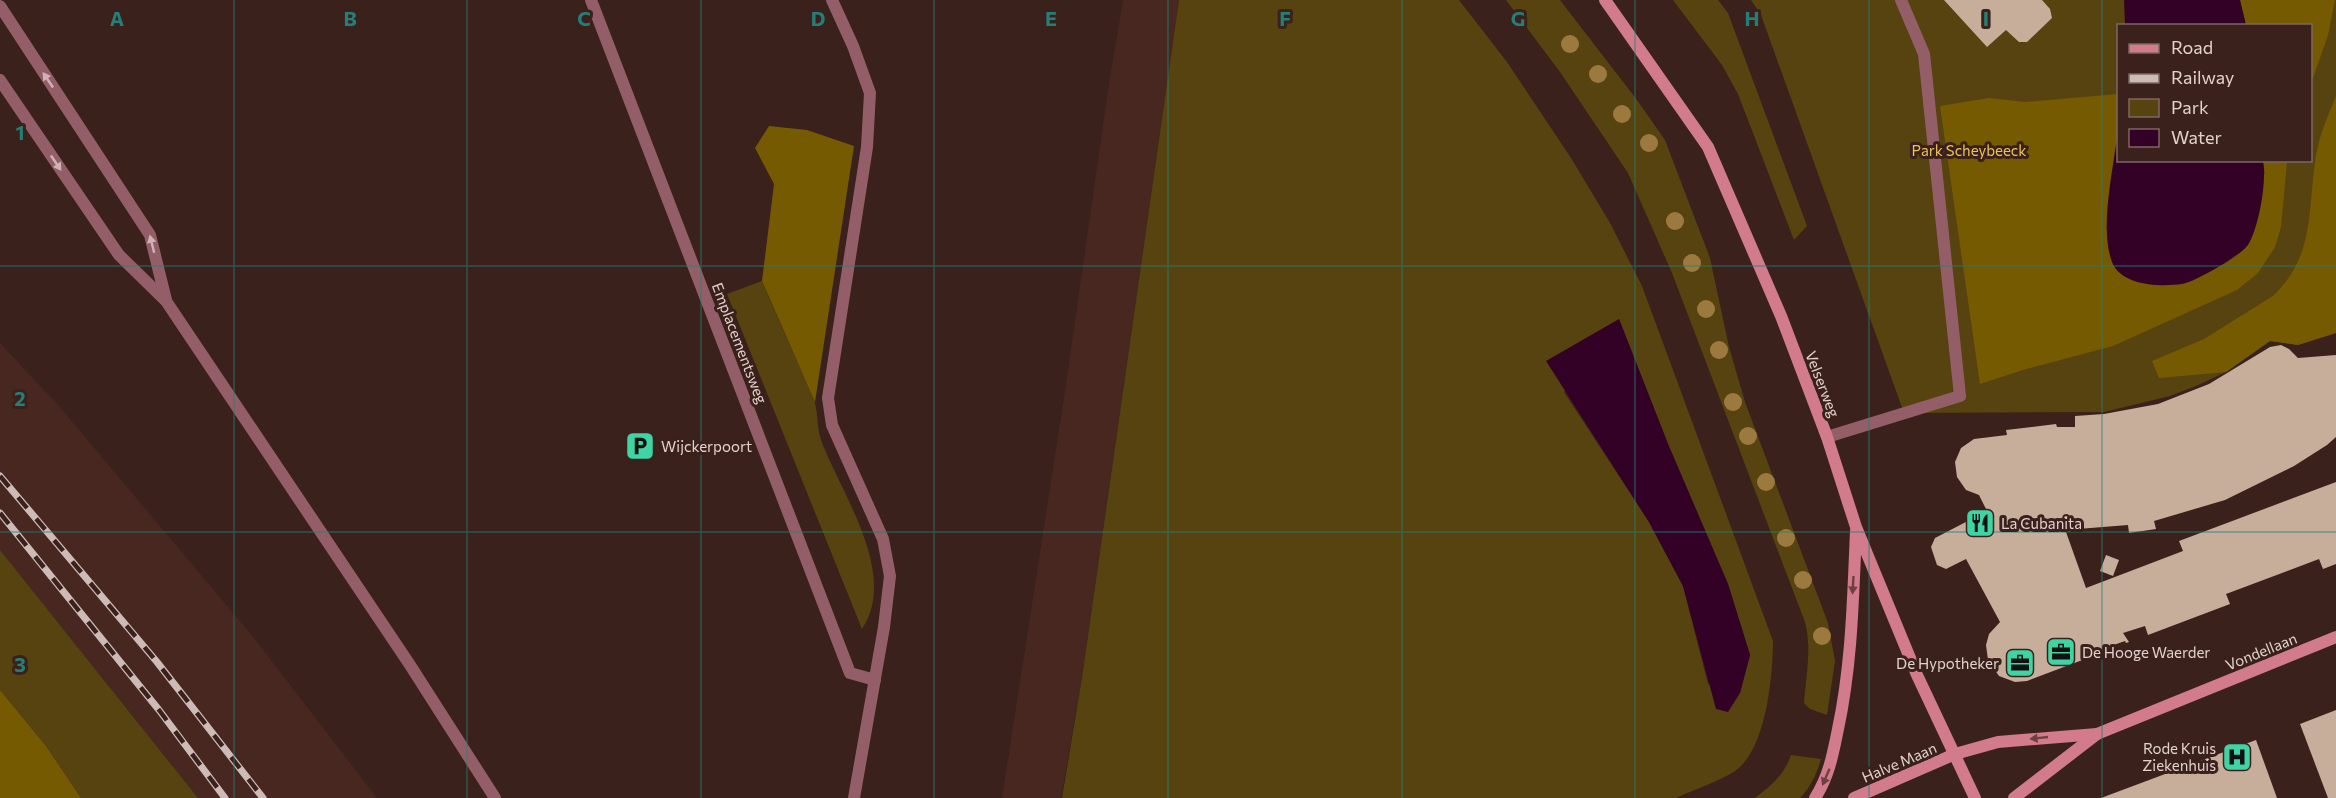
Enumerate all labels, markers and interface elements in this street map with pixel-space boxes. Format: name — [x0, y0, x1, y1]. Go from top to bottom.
text: A — [110, 6, 124, 30]
text: B — [343, 6, 357, 30]
text: C — [577, 6, 591, 30]
text: D — [811, 6, 825, 30]
text: E — [1045, 6, 1057, 30]
text: F — [1279, 6, 1291, 30]
text: G — [1511, 6, 1525, 30]
text: H — [1745, 6, 1760, 30]
text: I — [1983, 6, 1989, 30]
legend — [2117, 24, 2312, 162]
text: Road — [2171, 36, 2213, 58]
text: Railway — [2171, 66, 2234, 88]
one-way arrow — [43, 72, 54, 88]
text: Park — [2171, 96, 2209, 118]
text: 1 — [15, 120, 25, 144]
text: Water — [2171, 126, 2222, 148]
park label: Park Scheybeeck — [1912, 141, 2026, 159]
one-way arrow — [50, 155, 61, 171]
one-way arrow — [147, 235, 156, 253]
street label: Emplacementsweg — [709, 280, 771, 406]
street label: Velserweg — [1802, 348, 1844, 420]
text: 2 — [14, 386, 26, 410]
parking icon: Wijckerpoort — [624, 430, 656, 462]
place label: Wijckerpoort — [661, 437, 752, 455]
restaurant icon: La Cubanita — [1964, 507, 1996, 539]
place label: La Cubanita — [2001, 514, 2082, 532]
one-way arrow — [1849, 576, 1858, 595]
street label: Vondellaan — [2223, 629, 2299, 673]
office icon: De Hooge Waerder — [2045, 636, 2077, 668]
place label: De Hooge Waerder — [2082, 643, 2210, 661]
office icon: De Hypotheker — [2004, 647, 2036, 679]
text: 3 — [14, 652, 26, 676]
place label: De Hypotheker — [1896, 654, 1999, 672]
one-way arrow — [2029, 733, 2048, 743]
street label: Halve Maan — [1859, 738, 1939, 786]
place label: Rode Kruis Ziekenhuis — [2142, 739, 2216, 774]
hospital icon: Rode Kruis Ziekenhuis — [2221, 741, 2253, 773]
one-way arrow — [1821, 769, 1831, 787]

